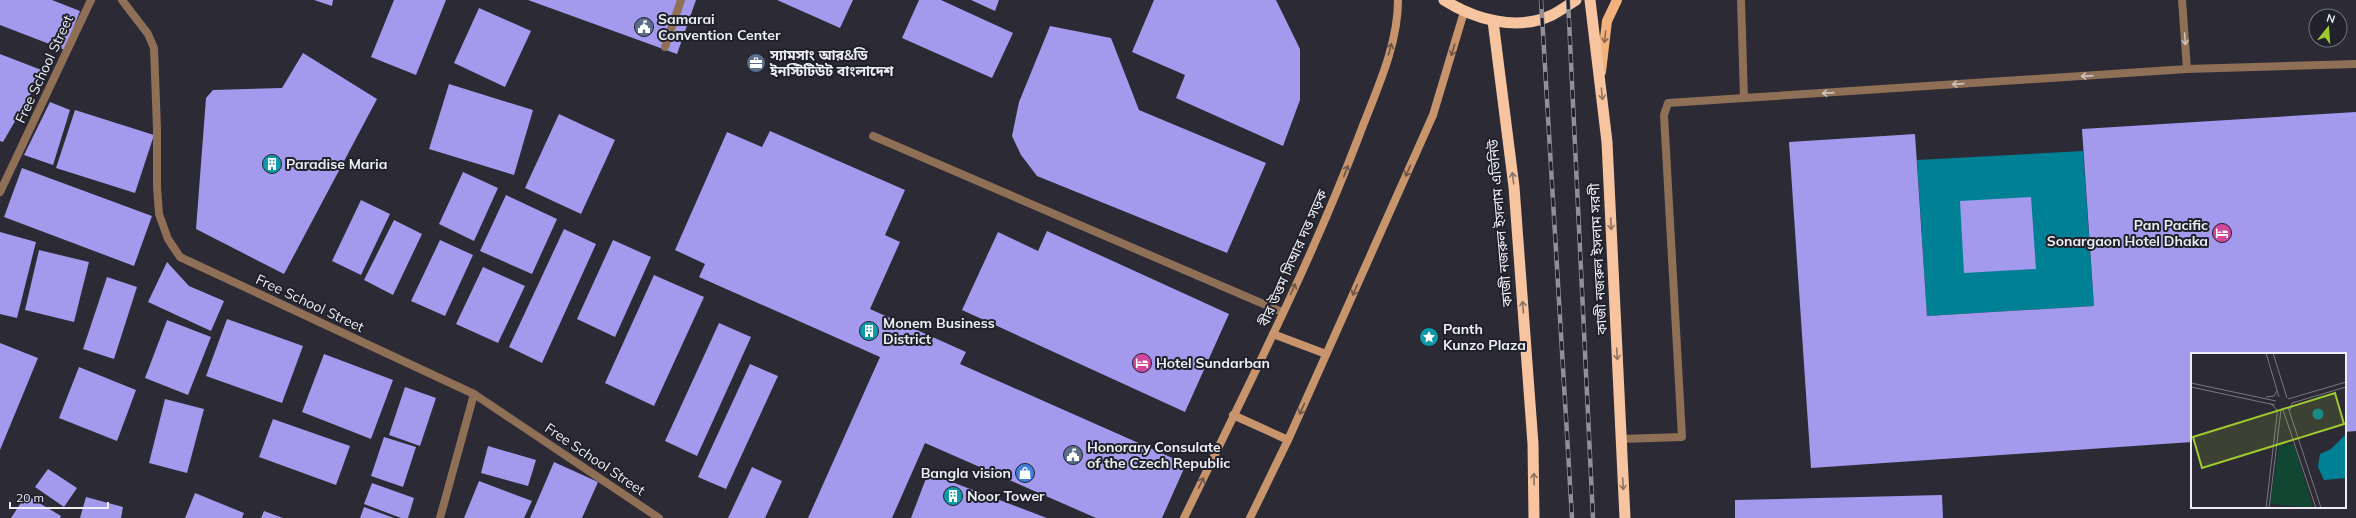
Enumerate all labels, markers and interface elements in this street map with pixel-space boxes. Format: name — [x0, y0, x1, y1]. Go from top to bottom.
north arrow — [2308, 8, 2348, 48]
place label: Samarai Convention Center — [658, 10, 781, 44]
text: N — [2325, 11, 2337, 26]
street label: Free School Street — [11, 12, 77, 126]
public building icon: Samarai Convention Center — [633, 16, 655, 38]
one-way arrow — [1601, 30, 1609, 43]
one-way arrow — [2181, 32, 2189, 45]
one-way arrow — [1387, 42, 1394, 55]
one-way arrow — [1449, 43, 1456, 56]
place label: স্যামসাং আর&ডি ইনস্টিটিউট বাংলাদেশ — [769, 46, 895, 80]
office icon: স্যামসাং আর&ডি ইনস্টিটিউট বাংলাদেশ — [745, 52, 767, 74]
one-way arrow — [2081, 72, 2094, 79]
one-way arrow — [1952, 81, 1965, 88]
one-way arrow — [1599, 87, 1606, 100]
one-way arrow — [1822, 89, 1835, 96]
street label: কাজী নজরুল ইসলাম এভিনিউ — [1484, 137, 1516, 309]
building icon: Paradise Maria — [261, 153, 283, 175]
place label: Paradise Maria — [286, 155, 387, 173]
one-way arrow — [1342, 165, 1350, 177]
one-way arrow — [1404, 165, 1411, 177]
one-way arrow — [1509, 172, 1517, 185]
street label: কাজী নজরুল ইসলাম সরণী — [1585, 182, 1611, 336]
street label: বীর উত্তম সিআর দত্ত সড়ক — [1254, 186, 1332, 330]
place label: Pan Pacific Sonargaon Hotel Dhaka — [2047, 216, 2208, 250]
one-way arrow — [1607, 217, 1615, 230]
hotel icon: Pan Pacific Sonargaon Hotel Dhaka — [2211, 222, 2233, 244]
street label: Free School Street — [253, 270, 367, 336]
one-way arrow — [1350, 283, 1358, 295]
one-way arrow — [1290, 284, 1297, 296]
one-way arrow — [1520, 301, 1527, 314]
place label: Monem Business District — [883, 314, 995, 348]
building icon: Monem Business District — [858, 320, 880, 342]
place label: Panth Kunzo Plaza — [1443, 320, 1526, 354]
place icon: Panth Kunzo Plaza — [1418, 326, 1440, 348]
one-way arrow — [1614, 347, 1621, 360]
hotel icon: Hotel Sundarban — [1131, 352, 1153, 374]
inset map — [2191, 353, 2346, 508]
place label: Hotel Sundarban — [1156, 354, 1270, 372]
one-way arrow — [1298, 402, 1305, 414]
street label: Free School Street — [541, 419, 649, 499]
place label: Honorary Consulate of the Czech Republic — [1087, 438, 1230, 472]
public building icon: Honorary Consulate of the Czech Republic — [1062, 444, 1084, 466]
shop icon: Bangla vision — [1014, 462, 1036, 484]
place label: Bangla vision — [921, 464, 1011, 482]
one-way arrow — [1530, 473, 1538, 486]
one-way arrow — [1198, 477, 1205, 489]
one-way arrow — [1620, 477, 1627, 490]
scale bar — [10, 484, 108, 510]
building icon: Noor Tower — [942, 485, 964, 507]
place label: Noor Tower — [967, 487, 1045, 505]
text: 20 m — [16, 490, 44, 505]

